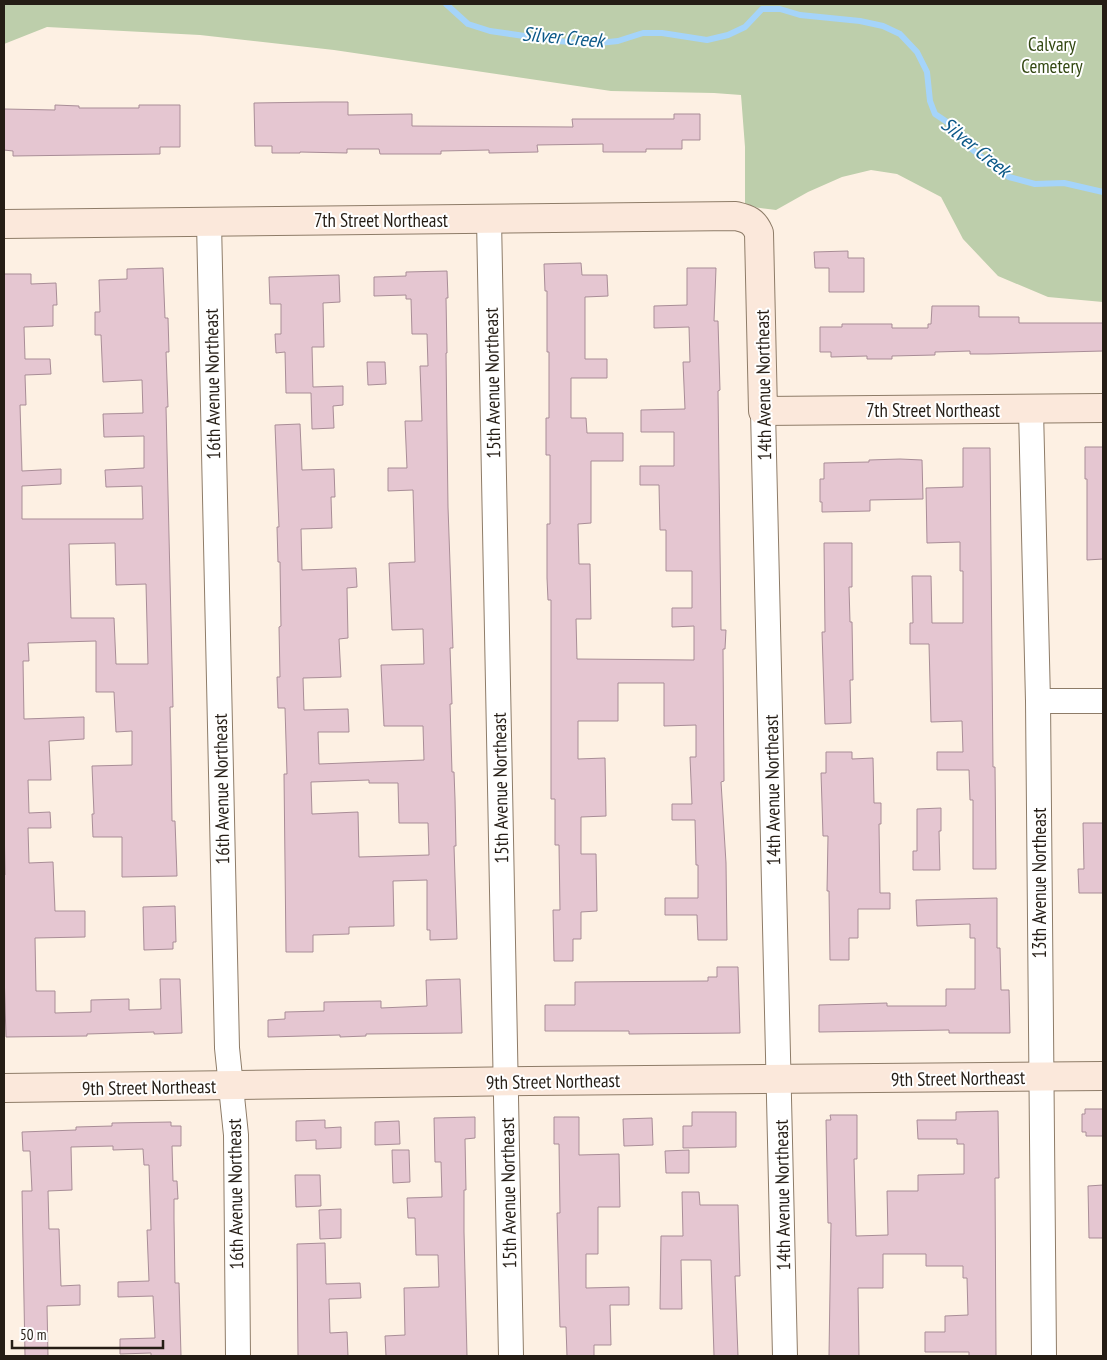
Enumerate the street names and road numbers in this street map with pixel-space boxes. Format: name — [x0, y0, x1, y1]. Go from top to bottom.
street label: 7th Street Northeast — [314, 208, 449, 232]
street label: 15th Avenue Northeast — [479, 307, 505, 459]
street label: 16th Avenue Northeast — [199, 308, 225, 460]
street label: 14th Avenue Northeast — [750, 309, 776, 461]
street label: 7th Street Northeast — [866, 398, 1001, 422]
street label: 15th Avenue Northeast — [487, 712, 513, 864]
street label: 16th Avenue Northeast — [208, 713, 234, 865]
street label: 14th Avenue Northeast — [759, 714, 785, 866]
street label: 13th Avenue Northeast — [1027, 807, 1051, 959]
street label: 9th Street Northeast — [891, 1065, 1026, 1091]
street label: 9th Street Northeast — [486, 1068, 621, 1094]
street label: 9th Street Northeast — [82, 1074, 217, 1100]
street label: 15th Avenue Northeast — [495, 1117, 521, 1269]
street label: 16th Avenue Northeast — [222, 1118, 248, 1270]
street label: 14th Avenue Northeast — [769, 1119, 795, 1271]

